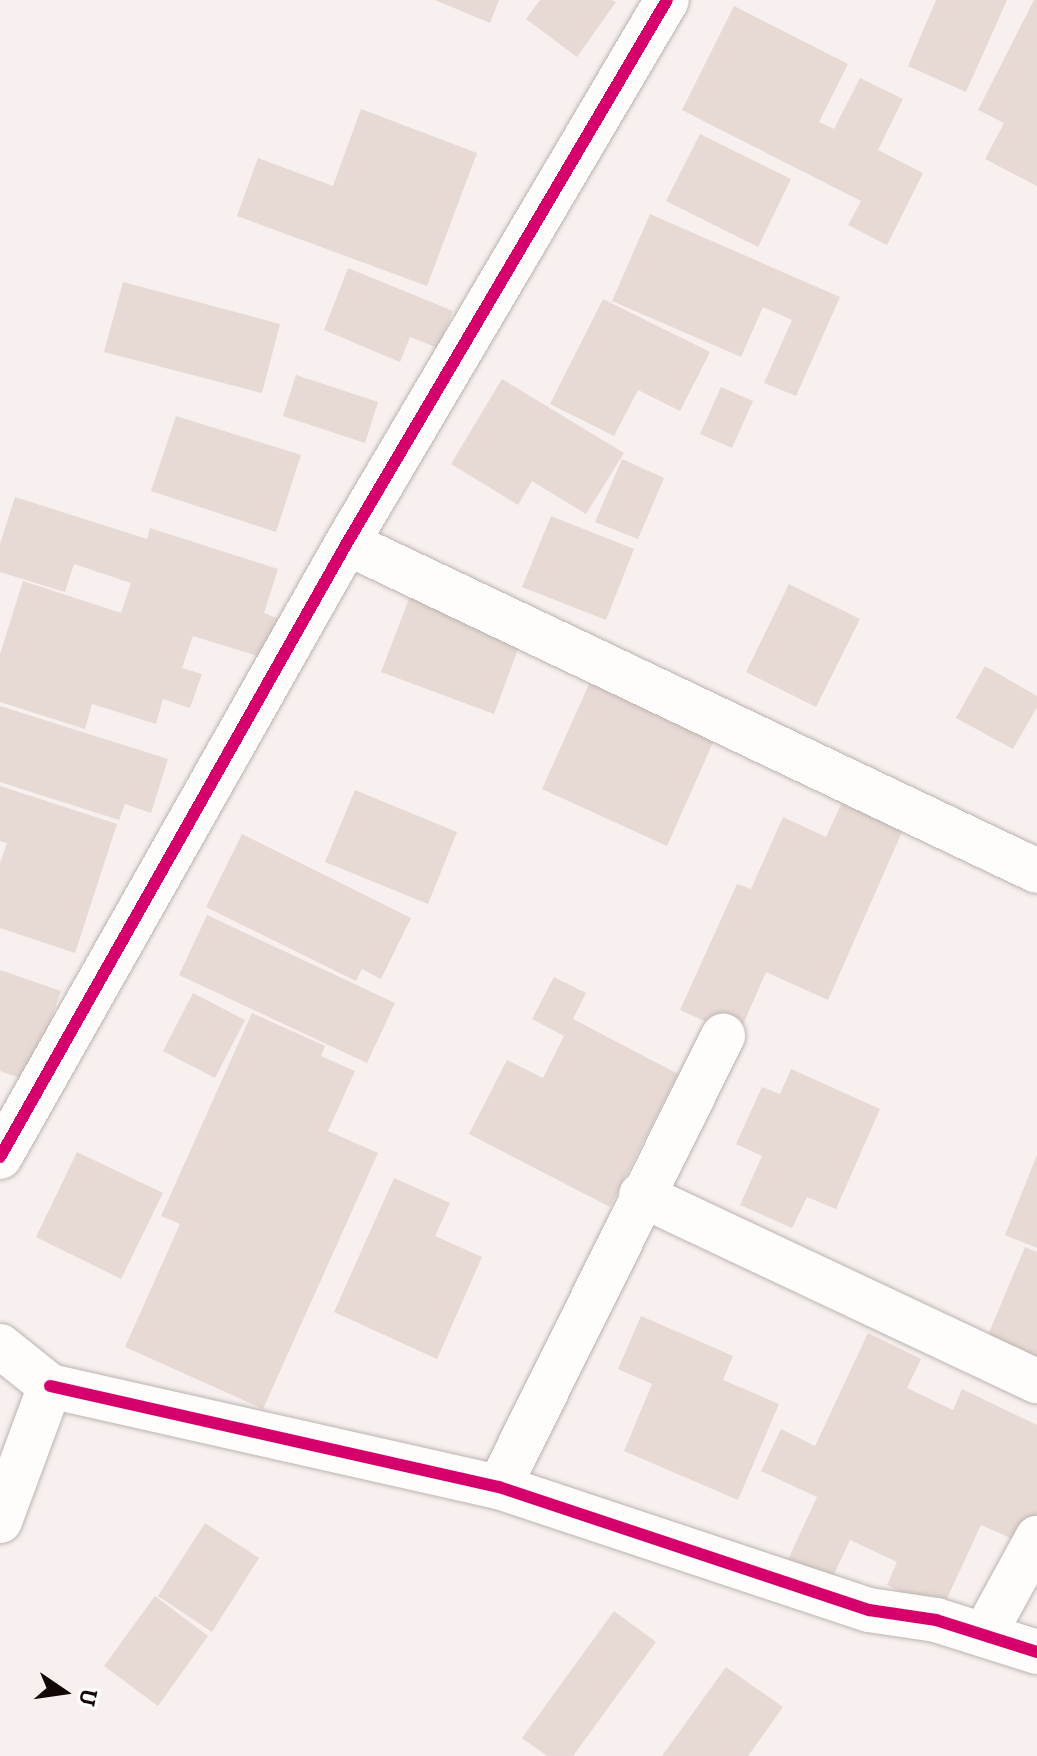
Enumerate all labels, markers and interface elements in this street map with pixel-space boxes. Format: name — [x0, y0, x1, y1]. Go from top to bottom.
north arrow — [24, 1652, 104, 1732]
text: U — [73, 1687, 103, 1708]

